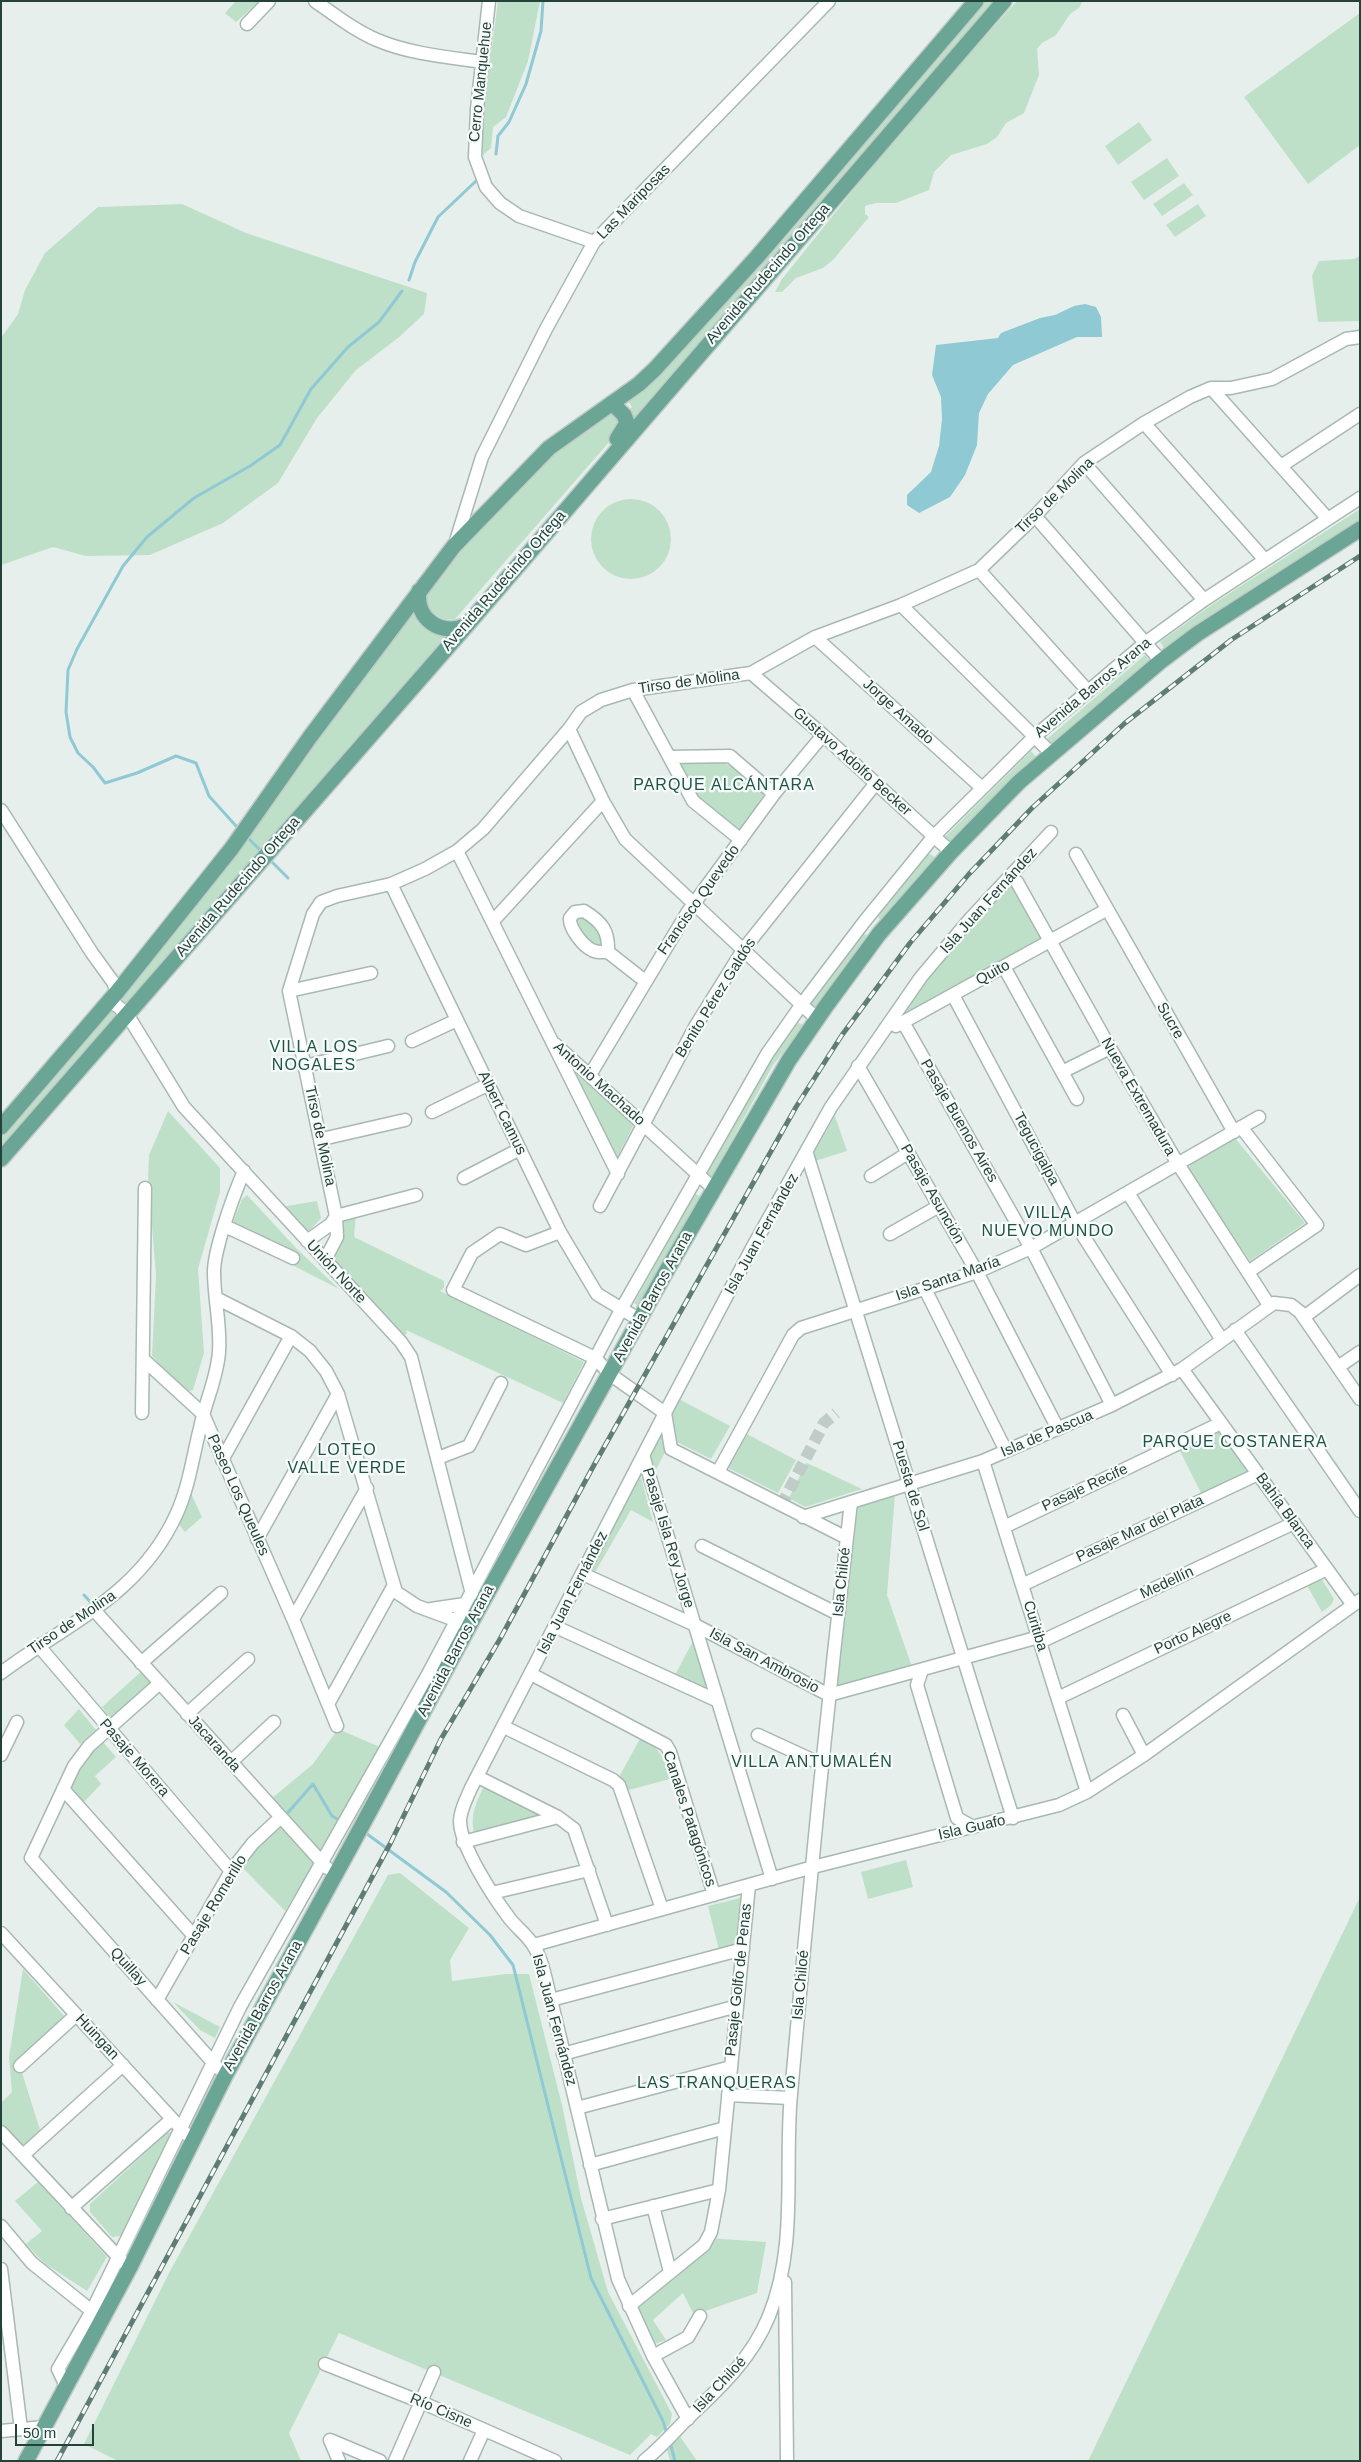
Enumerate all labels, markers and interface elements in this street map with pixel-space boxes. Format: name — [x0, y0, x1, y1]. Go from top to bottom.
street label: Cerro Manquehue — [466, 21, 496, 143]
street label: Las Mariposas — [594, 161, 674, 243]
street label: Avenida Rudecindo Ortega — [702, 200, 834, 348]
street label: Tirso de Molina — [1012, 454, 1098, 538]
street label: Avenida Rudecindo Ortega — [438, 507, 570, 655]
street label: Avenida Barros Arana — [1031, 634, 1155, 742]
street label: Tirso de Molina — [637, 666, 741, 698]
street label: Jorge Amado — [859, 675, 937, 749]
street label: Gustavo Adolfo Becker — [789, 704, 915, 820]
district label: PARQUE ALCÁNTARA — [631, 776, 817, 796]
street label: Avenida Rudecindo Ortega — [172, 813, 304, 961]
street label: Francisco Quevedo — [654, 842, 744, 958]
street label: Isla Juan Fernández — [937, 844, 1041, 958]
street label: Benito Pérez Galdós — [672, 935, 760, 1061]
street label: Quito — [973, 956, 1013, 990]
street label: Sucre — [1152, 1000, 1188, 1042]
street label: Nueva Extremadura — [1097, 1035, 1179, 1159]
district label: VILLA LOS NOGALES — [268, 1038, 360, 1076]
street label: Antonio Machado — [550, 1038, 648, 1130]
street label: Pasaje Buenos Aires — [916, 1056, 1002, 1186]
street label: Albert Camus — [474, 1068, 530, 1158]
street label: Tirso de Molina — [301, 1084, 339, 1188]
street label: Tegucigalpa — [1009, 1109, 1063, 1189]
street label: Pasaje Asunción — [896, 1141, 968, 1247]
street label: Isla Juan Fernández — [721, 1170, 803, 1298]
district label: VILLA NUEVO MUNDO — [980, 1204, 1116, 1242]
street label: Avenida Barros Arana — [610, 1229, 696, 1365]
street label: Unión Norte — [302, 1237, 370, 1307]
street label: Isla Santa María — [893, 1253, 1003, 1305]
street label: Isla de Pascua — [998, 1406, 1096, 1462]
street label: Paseo Los Queules — [203, 1432, 273, 1558]
district label: PARQUE COSTANERA — [1140, 1433, 1330, 1453]
street label: Puesta de Sol — [888, 1439, 932, 1533]
district label: LOTEO VALLE VERDE — [286, 1441, 408, 1479]
street label: Pasaje Recife — [1039, 1460, 1131, 1516]
street label: Pasaje Isla Rey Jorge — [638, 1466, 698, 1610]
street label: Bahía Blanca — [1251, 1470, 1319, 1552]
street label: Pasaje Mar del Plata — [1073, 1492, 1207, 1566]
street label: Isla Juan Fernández — [534, 1528, 612, 1658]
street label: Isla Chiloé — [829, 1546, 855, 1618]
street label: Medellín — [1138, 1563, 1196, 1603]
street label: Avenida Barros Arana — [414, 1582, 498, 1720]
street label: Tirso de Molina — [25, 1587, 119, 1659]
street label: Curitiba — [1019, 1599, 1051, 1653]
street label: Porto Alegre — [1151, 1607, 1235, 1659]
street label: Isla San Ambrosio — [706, 1624, 822, 1698]
street label: Jacaranda — [184, 1712, 244, 1776]
street label: Pasaje Morera — [95, 1715, 173, 1801]
street label: Canales Patagónicos — [659, 1749, 719, 1889]
district label: VILLA ANTUMALÉN — [729, 1753, 895, 1773]
street label: Isla Guafo — [937, 1812, 1007, 1844]
street label: Pasaje Romerillo — [177, 1852, 251, 1958]
street label: Pasaje Golfo de Penas — [722, 1903, 756, 2057]
street label: Avenida Barros Arana — [220, 1938, 306, 2074]
street label: Quillay — [106, 1944, 150, 1990]
street label: Isla Chiloé — [789, 1949, 813, 2021]
street label: Isla Juan Fernández — [528, 1952, 580, 2088]
street label: Huingan — [71, 2010, 123, 2064]
district label: LAS TRANQUERAS — [635, 2074, 799, 2094]
street label: Isla Chiloé — [690, 2353, 750, 2417]
street label: Río Cisne — [407, 2390, 475, 2432]
scale bar — [18, 2414, 96, 2446]
text: 50 m — [23, 2424, 56, 2441]

